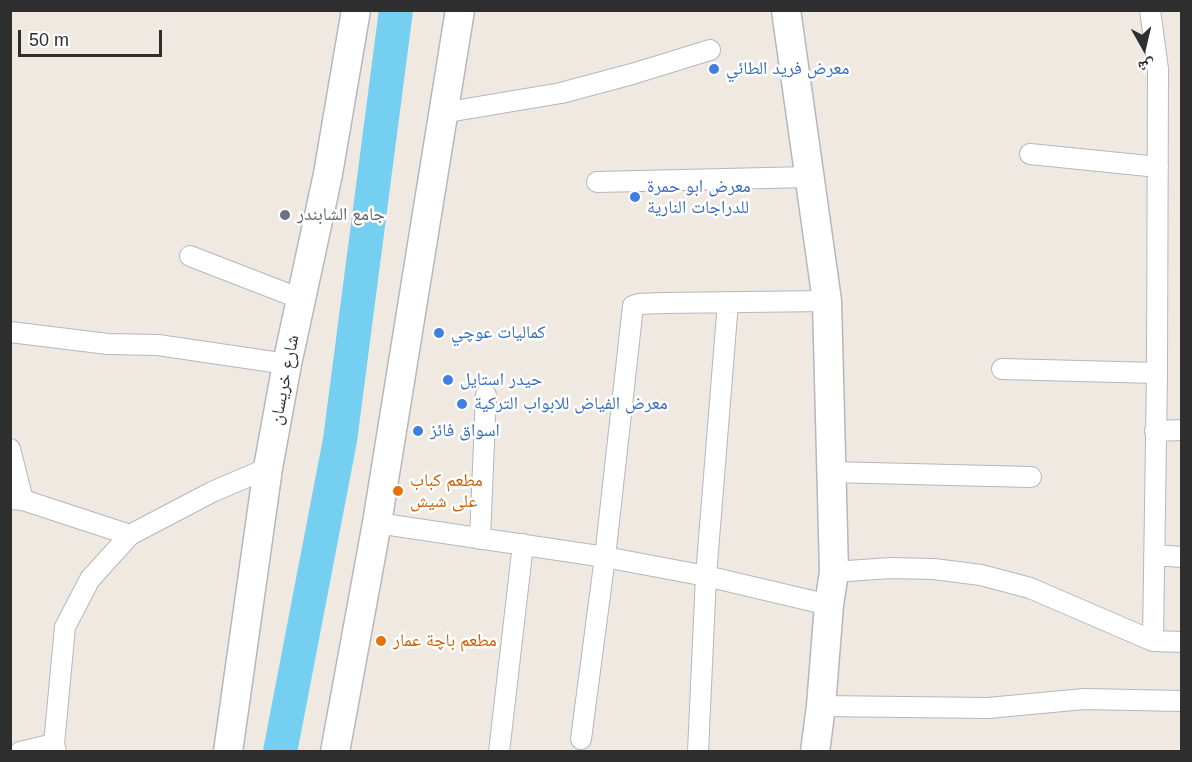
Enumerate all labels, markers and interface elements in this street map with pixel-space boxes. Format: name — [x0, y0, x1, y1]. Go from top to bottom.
scale bar — [21, 18, 165, 56]
north arrow — [1114, 18, 1174, 78]
text: 50 m — [29, 30, 69, 50]
text: ش — [1137, 57, 1156, 76]
place label: معرض فريد الطائي — [726, 58, 849, 80]
marker: معرض فريد الطائي — [707, 62, 721, 76]
place label: معرض ابو حمرة للدراجات النارية — [647, 176, 751, 219]
marker: معرض ابو حمرة للدراجات النارية — [628, 190, 642, 204]
place label: جامع الشابندر — [297, 204, 385, 226]
marker: جامع الشابندر — [278, 208, 292, 222]
place label: كماليات عوچي — [451, 322, 546, 344]
marker: كماليات عوچي — [432, 326, 446, 340]
street label: شارع خريسان — [266, 333, 304, 427]
place label: حيدر استايل — [460, 369, 542, 391]
marker: حيدر استايل — [441, 373, 455, 387]
place label: معرض الفياض للابواب التركية — [474, 393, 668, 415]
marker: معرض الفياض للابواب التركية — [455, 397, 469, 411]
place label: اسواق فائز — [430, 420, 500, 442]
marker: اسواق فائز — [411, 424, 425, 438]
place label: مطعم كباب على شيش — [410, 470, 483, 512]
marker: مطعم كباب على شيش — [391, 484, 405, 498]
place label: مطعم باچة عمار — [393, 630, 497, 652]
marker: مطعم باچة عمار — [374, 634, 388, 648]

